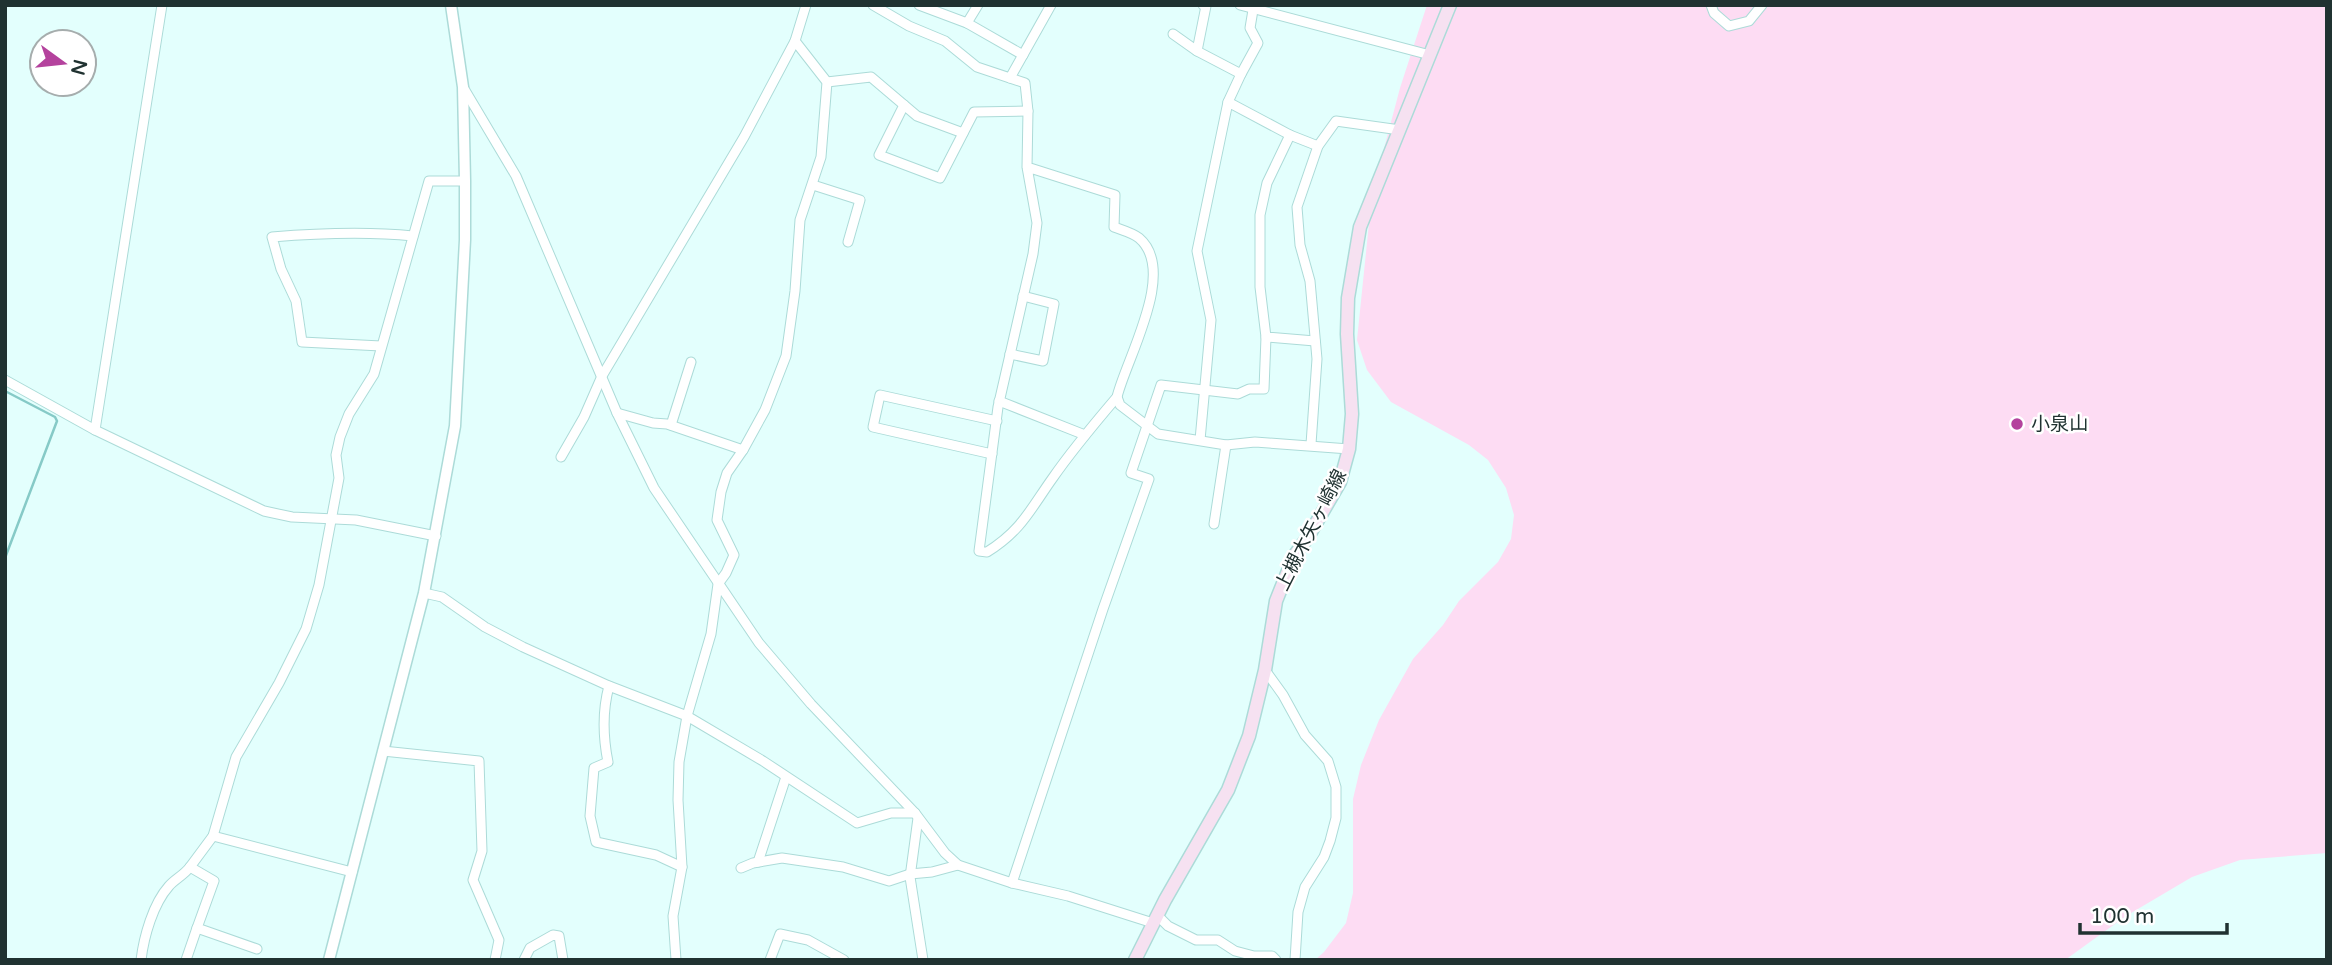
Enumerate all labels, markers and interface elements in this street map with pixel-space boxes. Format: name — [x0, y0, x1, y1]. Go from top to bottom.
north arrow — [28, 28, 98, 98]
text: N — [66, 57, 91, 77]
place label: 小泉山 — [2031, 413, 2088, 435]
marker: 小泉山 — [2009, 416, 2025, 432]
street label: 上槻木矢ヶ崎線 — [1271, 466, 1351, 594]
scale bar — [2080, 892, 2227, 936]
text: 100 m — [2090, 904, 2154, 929]

